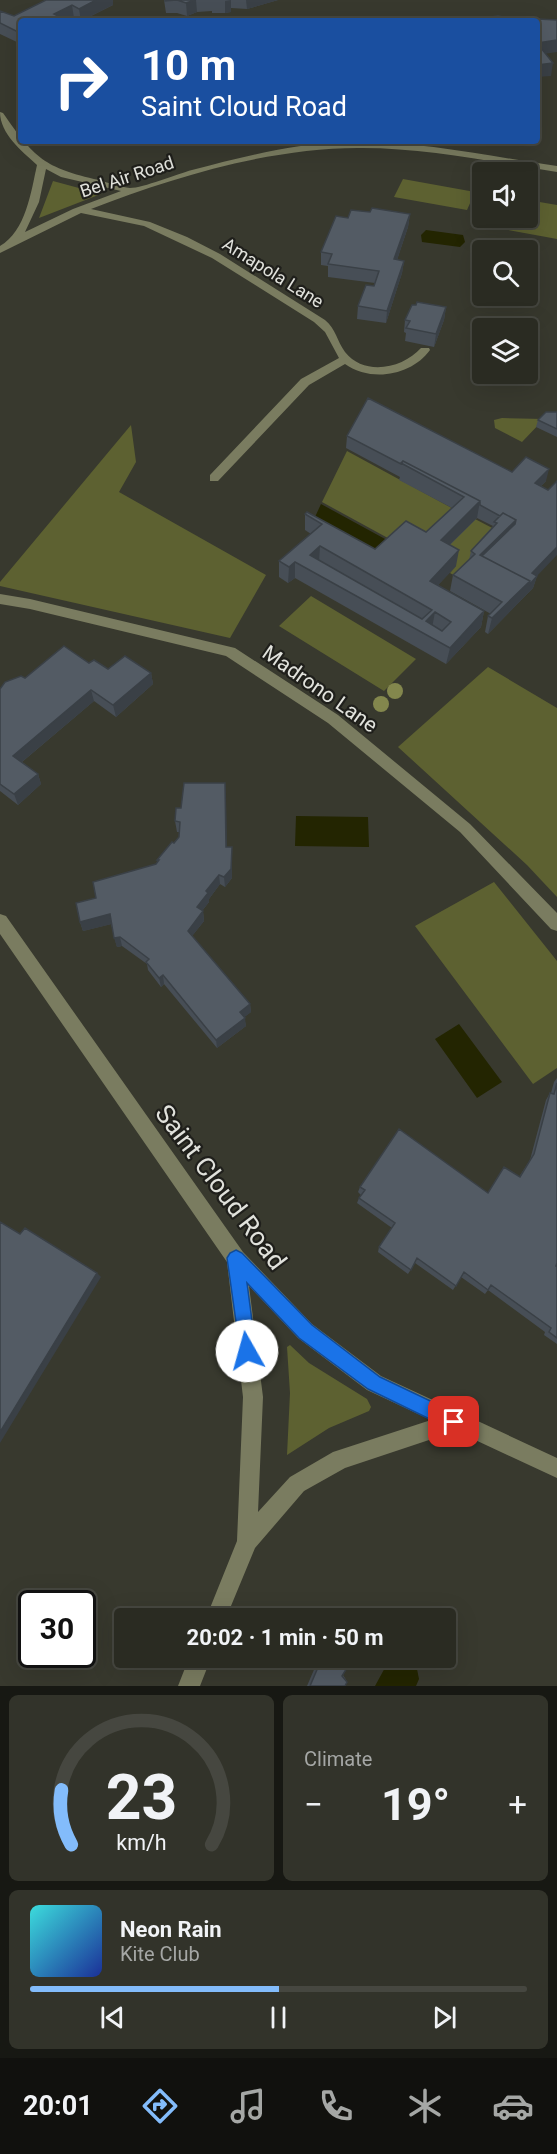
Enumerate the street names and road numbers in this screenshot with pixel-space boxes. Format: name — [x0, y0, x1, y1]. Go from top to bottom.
street label: Bel Air Road — [77, 151, 176, 202]
street label: Amapola Lane — [219, 233, 328, 312]
street label: Madrono Lane — [258, 641, 382, 737]
street label: Saint Cloud Road — [149, 1099, 293, 1275]

